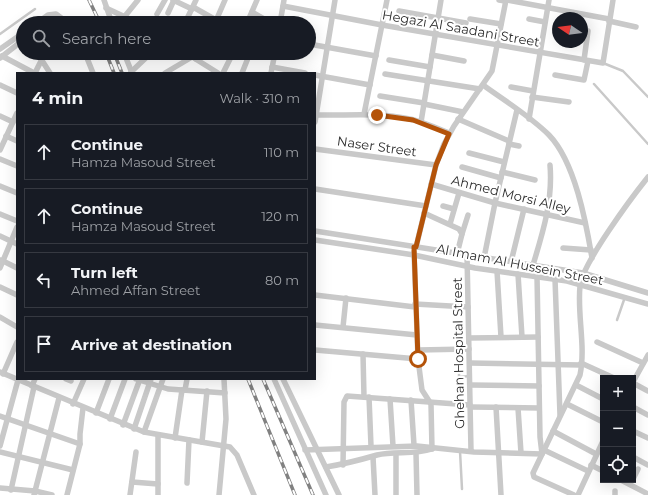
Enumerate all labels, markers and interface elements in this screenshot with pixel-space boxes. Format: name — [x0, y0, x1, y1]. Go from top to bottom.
street label: Hegazi Al Saadani Street — [381, 6, 541, 50]
north arrow — [552, 12, 588, 48]
search box — [16, 16, 316, 60]
icon: search — [30, 27, 52, 49]
text: Search here — [62, 29, 151, 48]
text: 4 min — [32, 88, 83, 108]
text: Walk · 310 m — [219, 90, 300, 106]
route end — [368, 106, 386, 124]
street label: Naser Street — [336, 132, 418, 160]
text: Continue — [71, 135, 143, 154]
icon: ahead — [33, 141, 55, 163]
text: 110 m — [264, 144, 299, 160]
text: Hamza Masoud Street — [71, 154, 216, 170]
street label: Ahmed Morsi Alley — [450, 171, 573, 217]
text: Continue — [71, 199, 143, 218]
icon: ahead — [33, 205, 55, 227]
text: 120 m — [261, 208, 299, 224]
text: Hamza Masoud Street — [71, 218, 216, 234]
street label: Al Imam Al Hussein Street — [435, 240, 605, 288]
text: Turn left — [71, 263, 138, 282]
icon: left — [33, 269, 55, 291]
text: 80 m — [265, 272, 299, 288]
street label: Ghehan Hospital Street — [449, 277, 467, 429]
text: Ahmed Affan Street — [71, 282, 200, 298]
icon: arrive — [33, 333, 55, 355]
text: Arrive at destination — [71, 335, 232, 354]
route start — [409, 350, 427, 368]
map controls — [600, 375, 636, 483]
button: + — [600, 375, 636, 411]
button: − — [600, 411, 636, 447]
button: locate — [600, 447, 636, 483]

